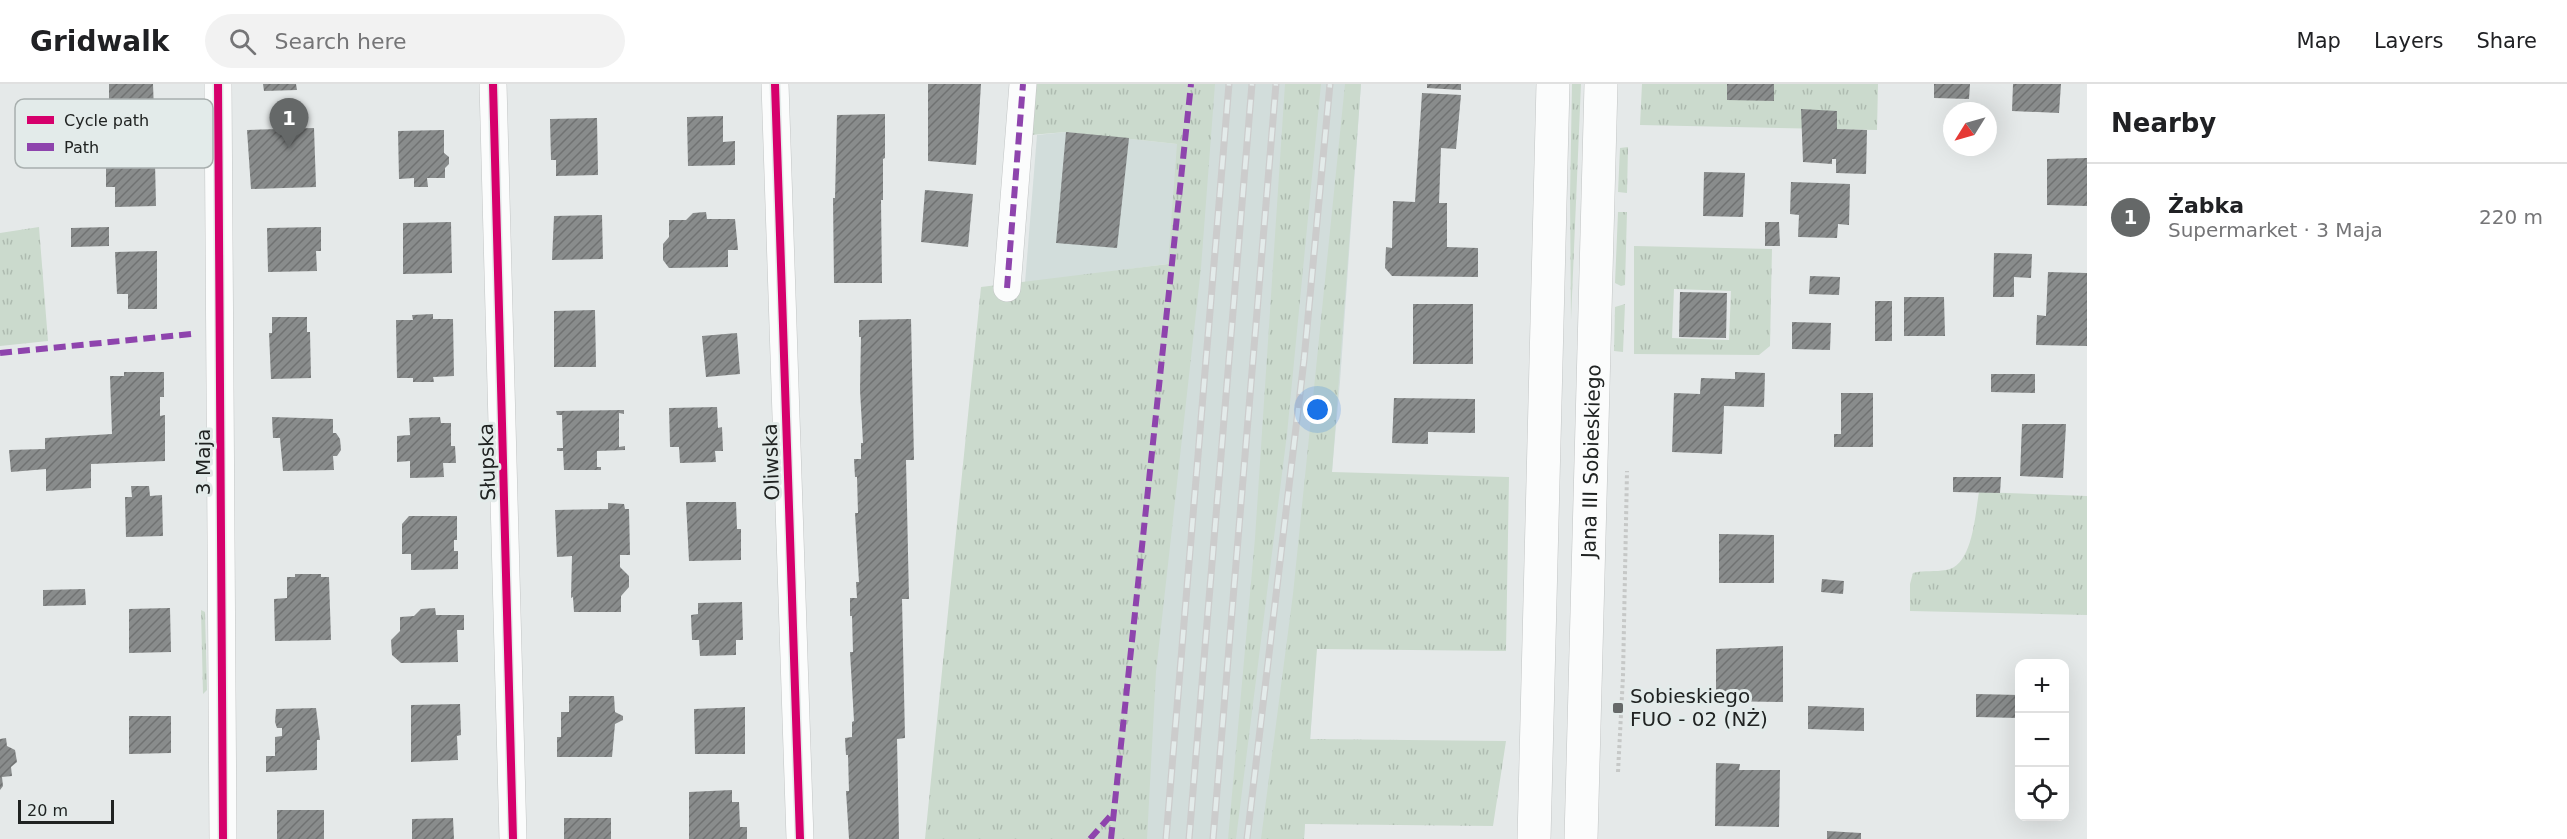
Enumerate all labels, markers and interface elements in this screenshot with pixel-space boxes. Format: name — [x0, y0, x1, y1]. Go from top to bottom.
search box — [205, 14, 625, 68]
text: Gridwalk — [30, 25, 169, 58]
icon: search — [226, 25, 259, 58]
text: Search here — [274, 29, 407, 54]
text: Map — [2297, 29, 2341, 53]
text: Layers — [2374, 29, 2443, 53]
text: Share — [2476, 29, 2537, 53]
pin: 1 — [270, 98, 308, 148]
legend — [15, 99, 213, 168]
north arrow — [1943, 102, 1997, 156]
text: Nearby — [2111, 108, 2216, 138]
text: Cycle path — [64, 111, 149, 130]
text: Path — [64, 138, 99, 157]
text: Żabka — [2168, 193, 2244, 218]
text: 1 — [2124, 205, 2137, 229]
text: 220 m — [2479, 205, 2543, 229]
text: Supermarket · 3 Maja — [2168, 218, 2383, 242]
street label: Jana III Sobieskiego — [1576, 364, 1606, 560]
your location — [1303, 395, 1332, 424]
street label: Słupska — [474, 423, 500, 501]
street label: Oliwska — [758, 423, 784, 501]
street label: 3 Maja — [191, 429, 215, 495]
map controls — [2015, 659, 2069, 821]
button: + — [2015, 659, 2069, 713]
place label: Sobieskiego FUO - 02 (NŻ) — [1630, 684, 1768, 731]
marker: Sobieskiego FUO - 02 (NŻ) — [1611, 701, 1625, 715]
button: − — [2015, 713, 2069, 767]
button: locate — [2015, 767, 2069, 821]
scale bar — [18, 797, 114, 824]
text: 20 m — [27, 801, 68, 820]

